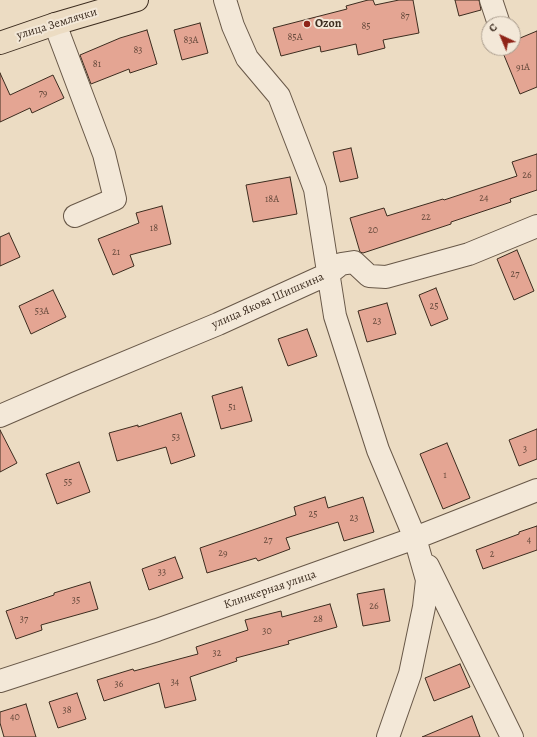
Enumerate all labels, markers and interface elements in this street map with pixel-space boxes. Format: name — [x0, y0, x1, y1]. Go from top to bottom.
street label: улица Землячки — [15, 5, 99, 43]
house number: 87 — [400, 11, 410, 23]
north arrow — [481, 16, 521, 56]
place label: Ozon — [315, 17, 342, 31]
marker: Ozon — [302, 19, 312, 29]
text: С — [485, 20, 501, 35]
house number: 85 — [361, 21, 371, 33]
house number: 85А — [288, 32, 302, 44]
house number: 83А — [184, 35, 198, 47]
house number: 83 — [133, 45, 143, 57]
house number: 81 — [93, 59, 101, 71]
house number: 91А — [516, 62, 530, 74]
house number: 79 — [39, 88, 47, 100]
house number: 26 — [522, 170, 532, 182]
house number: 24 — [479, 193, 489, 205]
house number: 18А — [265, 194, 279, 206]
house number: 22 — [421, 212, 431, 224]
house number: 18 — [150, 223, 158, 235]
house number: 20 — [368, 225, 378, 237]
house number: 21 — [112, 247, 120, 259]
house number: 27 — [511, 269, 519, 281]
street label: улица Якова Шишкина — [210, 270, 326, 332]
house number: 25 — [429, 301, 439, 313]
house number: 53А — [35, 306, 49, 318]
house number: 23 — [373, 316, 381, 328]
house number: 51 — [228, 402, 236, 414]
house number: 53 — [172, 432, 180, 444]
house number: 3 — [523, 444, 527, 456]
house number: 1 — [443, 470, 447, 482]
house number: 55 — [64, 477, 72, 489]
house number: 25 — [308, 509, 318, 521]
house number: 23 — [350, 513, 358, 525]
house number: 27 — [264, 535, 272, 547]
house number: 4 — [527, 535, 531, 547]
house number: 29 — [218, 548, 228, 560]
house number: 2 — [490, 549, 494, 561]
house number: 33 — [158, 567, 166, 579]
street label: Клинкерная улица — [222, 567, 318, 613]
house number: 35 — [72, 595, 80, 607]
house number: 26 — [369, 601, 379, 613]
house number: 37 — [20, 614, 28, 626]
house number: 28 — [313, 614, 323, 626]
house number: 30 — [262, 626, 272, 638]
house number: 32 — [213, 648, 221, 660]
house number: 34 — [171, 677, 179, 689]
house number: 36 — [115, 679, 123, 691]
house number: 38 — [62, 705, 72, 717]
house number: 40 — [10, 712, 20, 724]

